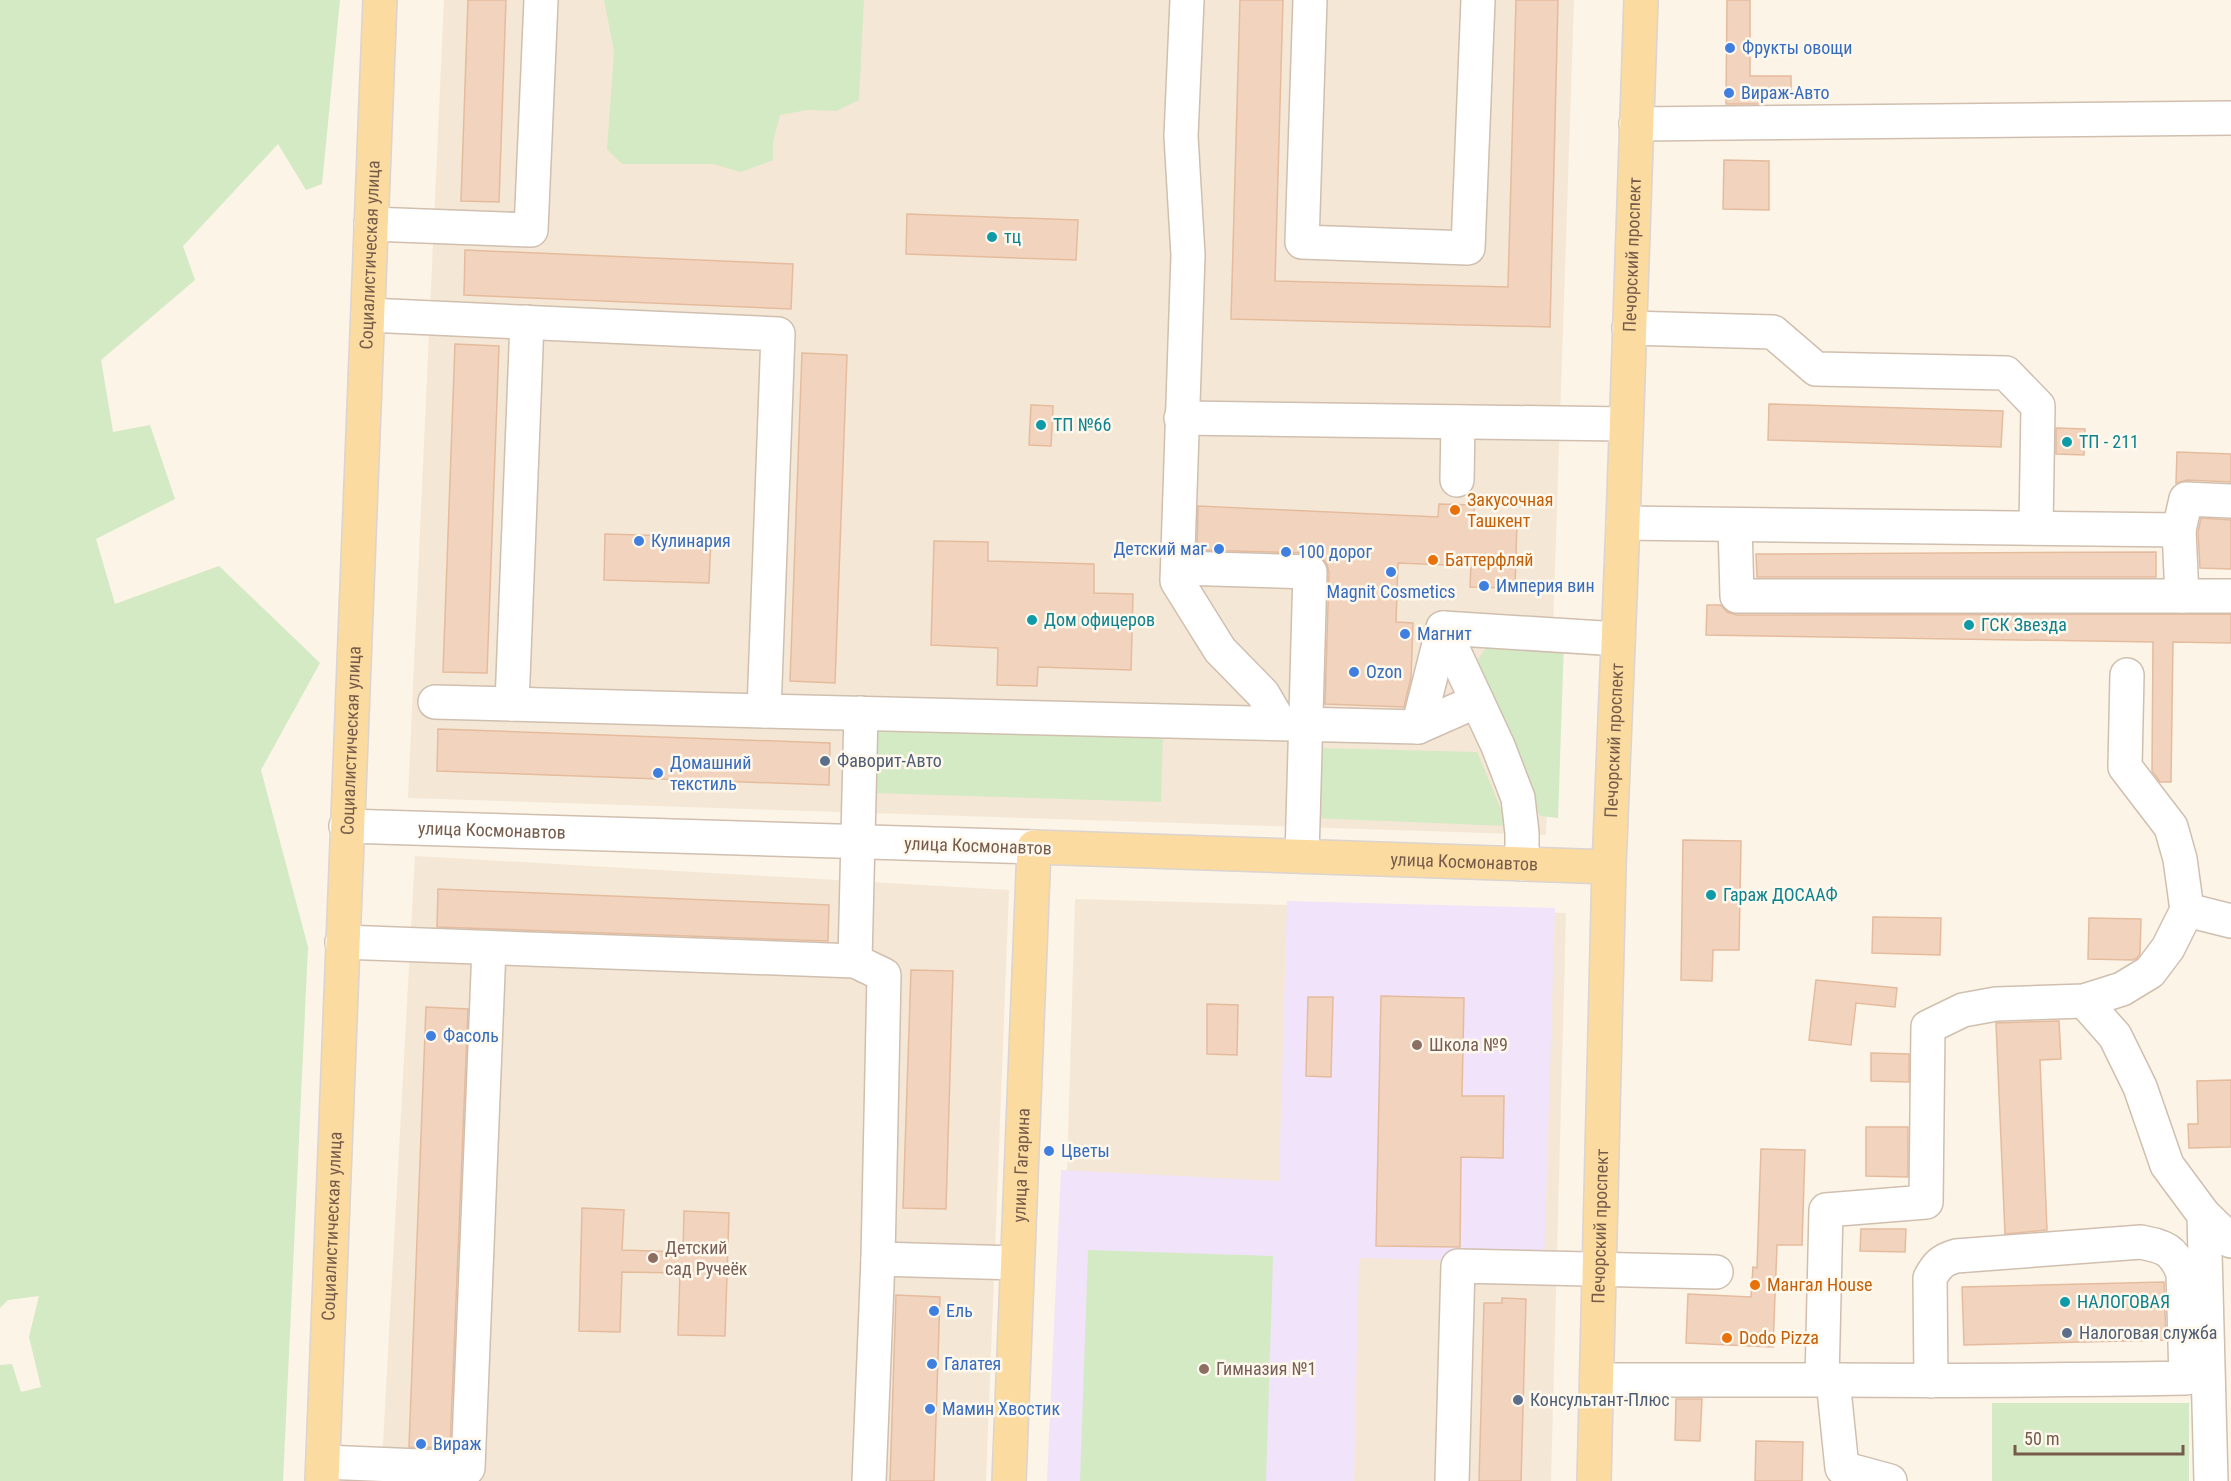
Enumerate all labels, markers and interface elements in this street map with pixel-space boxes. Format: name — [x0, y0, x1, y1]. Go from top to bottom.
place label: Фрукты овощи — [1742, 37, 1852, 58]
marker: Фрукты овощи — [1723, 41, 1737, 55]
place label: Вираж-Авто — [1741, 82, 1830, 103]
marker: Вираж-Авто — [1722, 86, 1736, 100]
street label: Социалистическая улица — [355, 160, 384, 350]
street label: Печорский проспект — [1619, 176, 1645, 332]
place label: тц — [1004, 226, 1021, 247]
marker: тц — [985, 230, 999, 244]
place label: ТП №66 — [1053, 414, 1111, 435]
marker: ТП №66 — [1034, 418, 1048, 432]
place label: ТП - 211 — [2079, 431, 2139, 452]
marker: ТП - 211 — [2060, 435, 2074, 449]
place label: Закусочная Ташкент — [1467, 489, 1553, 531]
marker: Закусочная Ташкент — [1448, 503, 1462, 517]
place label: Кулинария — [651, 530, 731, 551]
marker: Кулинария — [632, 534, 646, 548]
place label: Детский маг — [1113, 538, 1207, 559]
place label: 100 дорог — [1298, 541, 1372, 562]
marker: Детский маг — [1212, 542, 1226, 556]
marker: 100 дорог — [1279, 545, 1293, 559]
place label: Баттерфляй — [1445, 549, 1534, 570]
marker: Баттерфляй — [1426, 553, 1440, 567]
marker: Magnit Cosmetics — [1384, 565, 1398, 579]
place label: Империя вин — [1496, 575, 1595, 596]
marker: Империя вин — [1477, 579, 1491, 593]
place label: Magnit Cosmetics — [1327, 581, 1455, 602]
place label: Дом офицеров — [1044, 609, 1155, 630]
marker: Дом офицеров — [1025, 613, 1039, 627]
place label: ГСК Звезда — [1981, 614, 2067, 635]
marker: ГСК Звезда — [1962, 618, 1976, 632]
place label: Магнит — [1417, 623, 1472, 644]
marker: Магнит — [1398, 627, 1412, 641]
street label: Социалистическая улица — [336, 646, 365, 835]
place label: Ozon — [1366, 661, 1402, 682]
street label: Печорский проспект — [1600, 662, 1627, 818]
marker: Ozon — [1347, 665, 1361, 679]
place label: Фаворит-Авто — [837, 750, 942, 771]
place label: Домашний текстиль — [670, 752, 751, 794]
marker: Фаворит-Авто — [818, 754, 832, 768]
marker: Домашний текстиль — [651, 766, 665, 780]
street label: улица Космонавтов — [418, 817, 566, 843]
street label: улица Космонавтов — [904, 832, 1052, 859]
street label: улица Космонавтов — [1390, 848, 1538, 875]
place label: Гараж ДОСААФ — [1723, 884, 1838, 905]
marker: Гараж ДОСААФ — [1704, 888, 1718, 902]
place label: Фасоль — [443, 1025, 499, 1046]
marker: Фасоль — [424, 1029, 438, 1043]
place label: Школа №9 — [1429, 1034, 1508, 1055]
marker: Школа №9 — [1410, 1038, 1424, 1052]
street label: улица Гагарина — [1008, 1108, 1034, 1223]
street label: Социалистическая улица — [317, 1131, 346, 1321]
place label: Цветы — [1061, 1140, 1110, 1161]
marker: Цветы — [1042, 1144, 1056, 1158]
street label: Печорский проспект — [1587, 1148, 1612, 1304]
place label: Детский сад Ручеёк — [665, 1237, 748, 1279]
marker: Детский сад Ручеёк — [646, 1251, 660, 1265]
place label: Мангал House — [1767, 1274, 1873, 1295]
marker: Мангал House — [1748, 1278, 1762, 1292]
place label: НАЛОГОВАЯ — [2077, 1291, 2170, 1312]
marker: НАЛОГОВАЯ — [2058, 1295, 2072, 1309]
place label: Ель — [946, 1300, 973, 1321]
marker: Ель — [927, 1304, 941, 1318]
place label: Налоговая служба — [2079, 1322, 2217, 1343]
marker: Налоговая служба — [2060, 1326, 2074, 1340]
place label: Dodo Pizza — [1739, 1327, 1819, 1348]
marker: Dodo Pizza — [1720, 1331, 1734, 1345]
place label: Галатея — [944, 1353, 1001, 1374]
marker: Галатея — [925, 1357, 939, 1371]
place label: Гимназия №1 — [1216, 1358, 1316, 1379]
marker: Гимназия №1 — [1197, 1362, 1211, 1376]
place label: Консультант-Плюс — [1530, 1389, 1669, 1410]
marker: Консультант-Плюс — [1511, 1393, 1525, 1407]
place label: Мамин Хвостик — [942, 1398, 1060, 1419]
marker: Мамин Хвостик — [923, 1402, 937, 1416]
scale bar — [2015, 1418, 2183, 1456]
text: 50 m — [2024, 1428, 2059, 1449]
place label: Вираж — [433, 1433, 481, 1454]
marker: Вираж — [414, 1437, 428, 1451]

